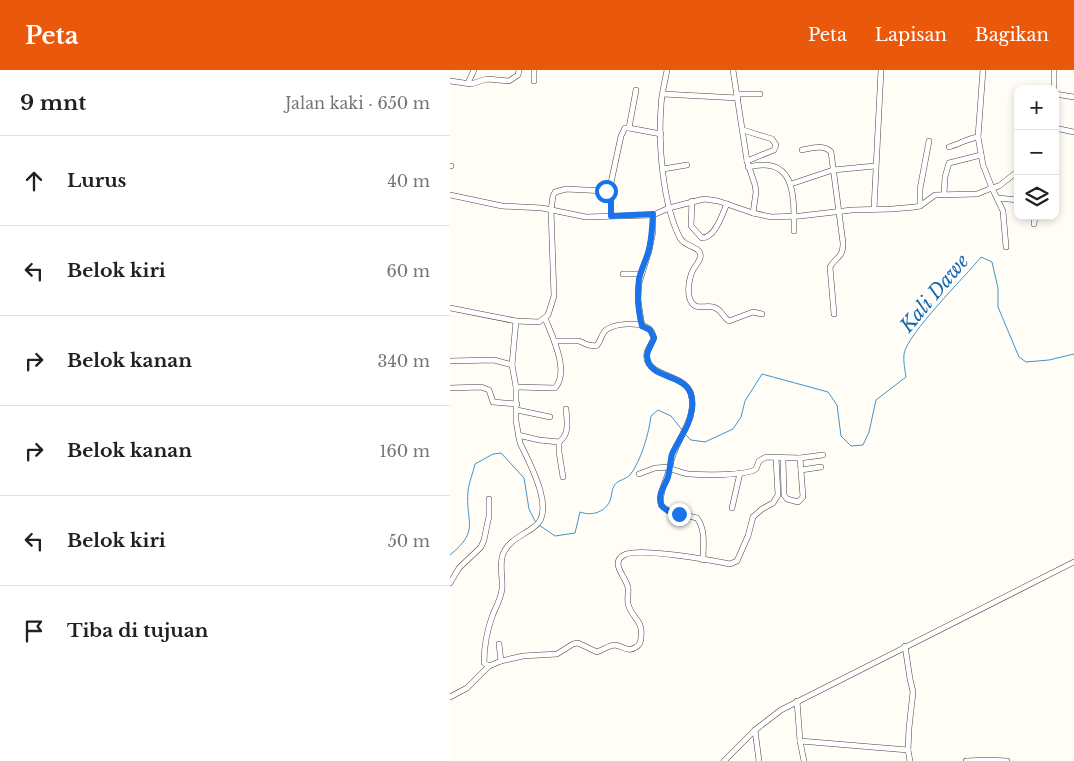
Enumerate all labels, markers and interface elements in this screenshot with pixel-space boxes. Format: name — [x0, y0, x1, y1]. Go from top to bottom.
text: Peta — [25, 21, 79, 50]
text: Peta — [808, 24, 847, 46]
text: Lapisan — [875, 24, 947, 46]
text: Bagikan — [975, 24, 1049, 46]
map controls — [1014, 85, 1059, 220]
button: + — [1014, 85, 1059, 130]
text: 9 mnt — [20, 90, 86, 116]
text: Jalan kaki · 650 m — [285, 93, 430, 113]
button: − — [1014, 130, 1059, 175]
icon: ahead — [20, 167, 48, 195]
text: Lurus — [67, 169, 126, 192]
text: 40 m — [387, 171, 430, 191]
button: layers — [1014, 175, 1059, 220]
route start — [595, 180, 618, 203]
water label: Kali Dawe — [895, 249, 974, 338]
icon: left — [20, 257, 48, 285]
text: Belok kiri — [67, 259, 166, 282]
text: 60 m — [387, 261, 430, 281]
icon: right — [20, 347, 48, 375]
text: Belok kanan — [67, 349, 192, 372]
text: 340 m — [378, 351, 430, 371]
icon: right — [20, 437, 48, 465]
text: Belok kanan — [67, 439, 192, 462]
text: 160 m — [379, 441, 430, 461]
route end — [668, 503, 691, 526]
icon: left — [20, 527, 48, 555]
text: Belok kiri — [67, 529, 166, 552]
text: 50 m — [388, 531, 430, 551]
icon: arrive — [20, 617, 48, 645]
text: Tiba di tujuan — [67, 619, 208, 642]

